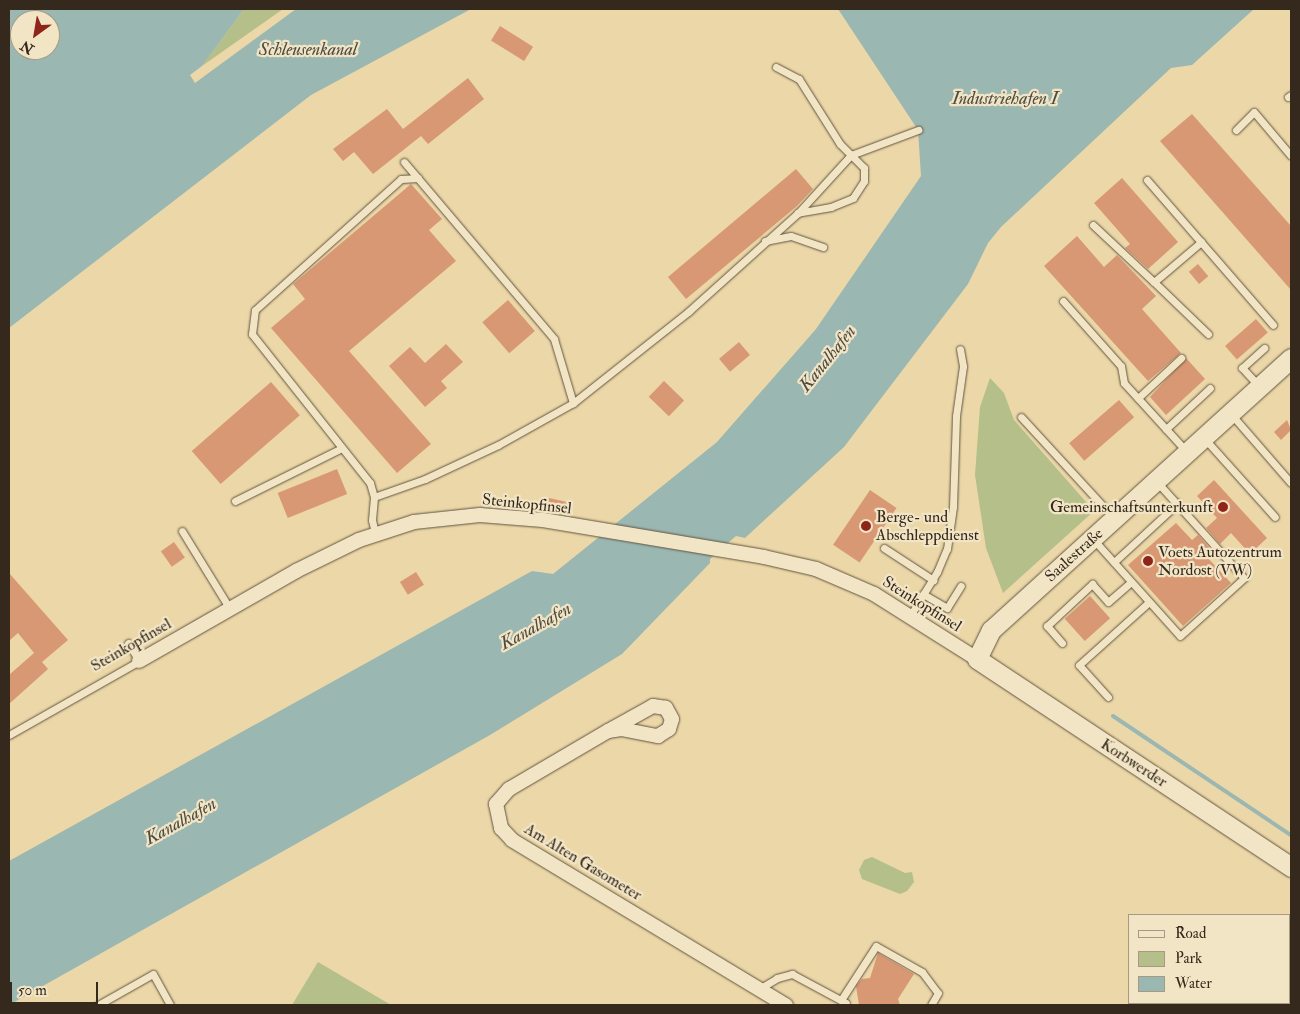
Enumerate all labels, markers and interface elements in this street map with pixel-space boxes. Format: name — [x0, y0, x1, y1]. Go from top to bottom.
north arrow — [10, 10, 60, 60]
text: N — [17, 37, 37, 58]
water label: Schleusenkanal — [259, 39, 357, 61]
water label: Industriehafen I — [952, 88, 1058, 110]
water label: Kanalhafen — [795, 322, 861, 396]
street label: Steinkopfinsel — [481, 490, 573, 518]
place label: Gemeinschaftsunterkunft — [1050, 497, 1213, 517]
marker: Gemeinschaftsunterkunft — [1217, 501, 1229, 513]
place label: Berge- und Abschleppdienst — [876, 507, 979, 545]
marker: Berge- und Abschleppdienst — [860, 520, 872, 532]
street label: Saalestraße — [1041, 524, 1107, 586]
place label: Voets Autozentrum Nordost (VW) — [1158, 542, 1282, 580]
marker: Voets Autozentrum Nordost (VW) — [1142, 555, 1154, 567]
street label: Steinkopfinsel — [879, 572, 965, 636]
water label: Kanalhafen — [496, 599, 576, 655]
street label: Steinkopfinsel — [87, 614, 175, 676]
street label: Korbwerder — [1097, 734, 1171, 792]
water label: Kanalhafen — [141, 794, 221, 850]
street label: Am Alten Gasometer — [521, 819, 645, 905]
legend — [1128, 914, 1290, 1004]
text: Road — [1175, 924, 1206, 943]
text: Park — [1175, 949, 1202, 968]
scale bar — [12, 972, 100, 1004]
text: Water — [1175, 974, 1212, 993]
text: 50 m — [18, 981, 47, 1000]

